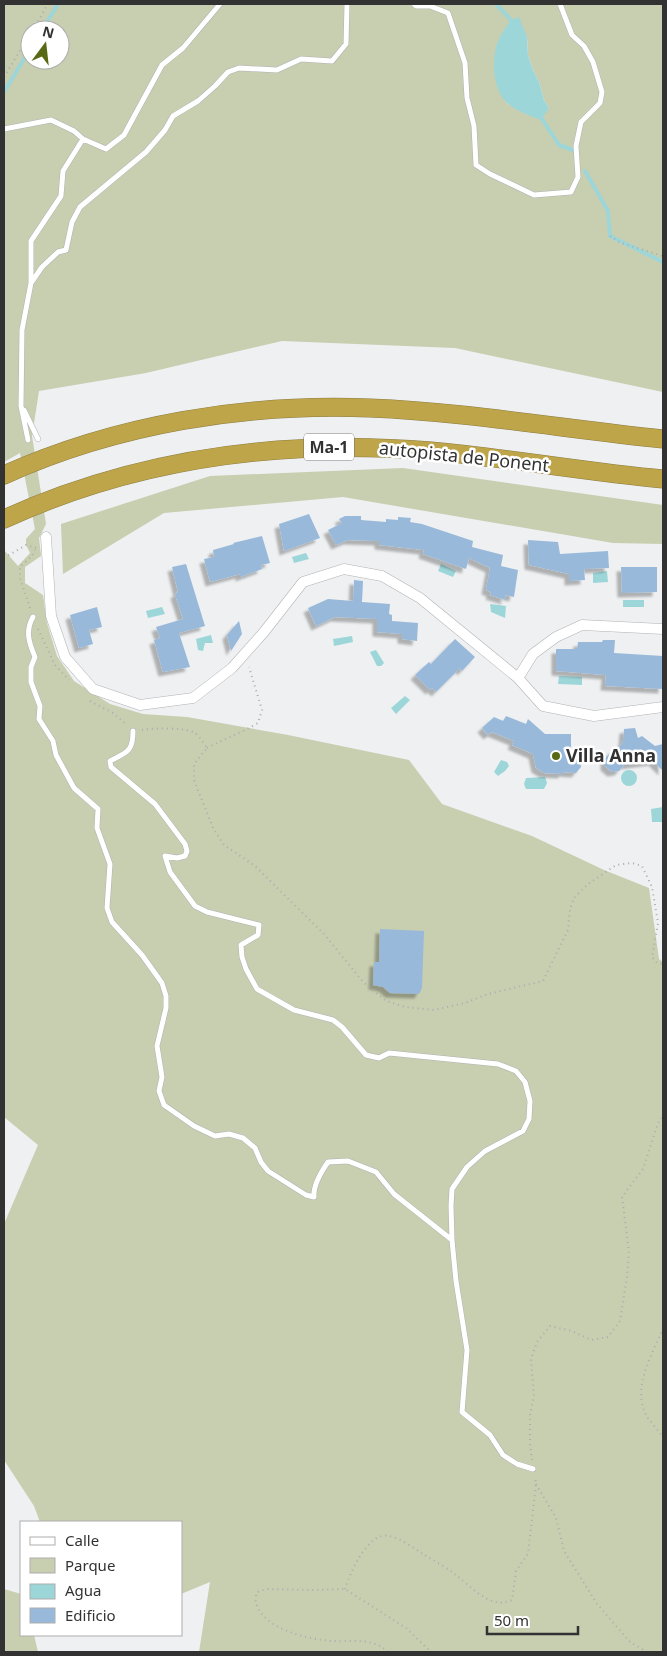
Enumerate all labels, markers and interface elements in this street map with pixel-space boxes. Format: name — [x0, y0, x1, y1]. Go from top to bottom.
north arrow — [20, 20, 70, 70]
text: N — [41, 21, 56, 43]
road number: Ma-1 — [304, 434, 354, 461]
street label: autopista de Ponent — [378, 435, 551, 477]
place label: Villa Anna — [566, 743, 656, 767]
marker: Villa Anna — [550, 750, 562, 762]
legend — [20, 1521, 182, 1636]
text: Calle — [65, 1530, 99, 1550]
text: Parque — [65, 1555, 115, 1575]
text: Agua — [65, 1580, 102, 1600]
scale bar — [487, 1604, 578, 1636]
text: Edificio — [65, 1605, 116, 1625]
text: 50 m — [494, 1610, 529, 1630]

